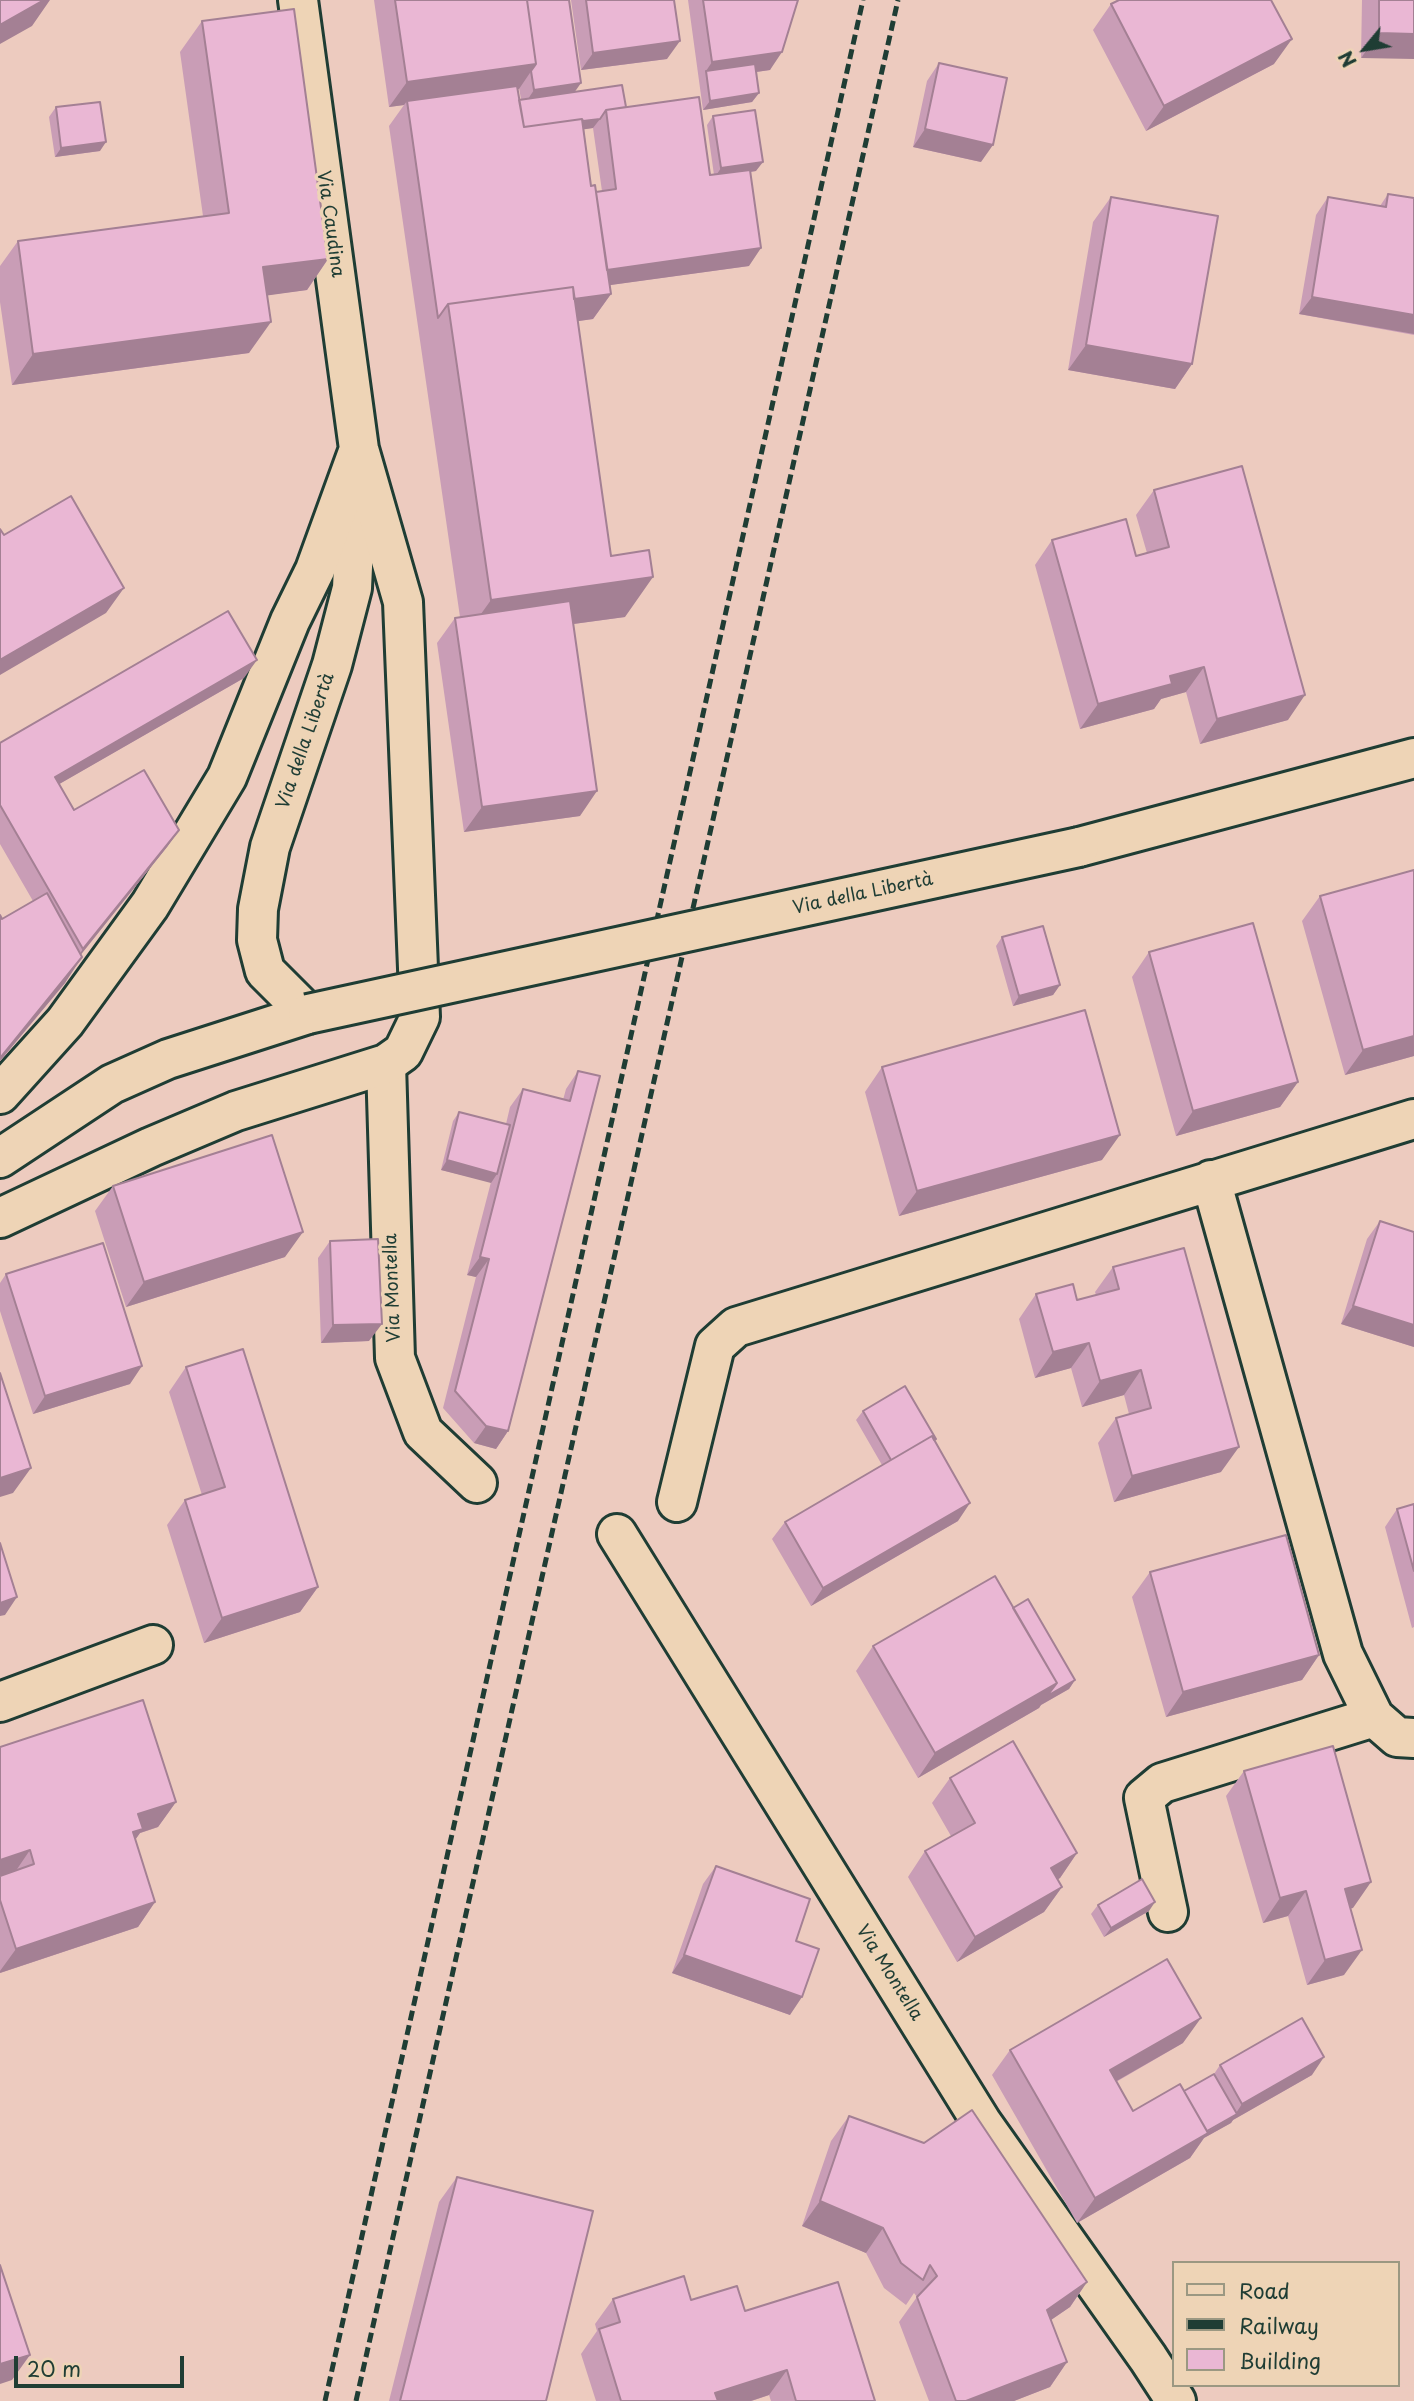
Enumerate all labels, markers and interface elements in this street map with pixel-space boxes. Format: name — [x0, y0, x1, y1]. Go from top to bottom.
north arrow — [1330, 14, 1400, 84]
text: N — [1331, 46, 1363, 73]
street label: Via Caudina — [312, 169, 348, 279]
street label: Via della Libertà — [273, 670, 339, 812]
street label: Via della Libertà — [791, 869, 935, 919]
street label: Via Montella — [380, 1233, 406, 1343]
street label: Via Montella — [851, 1921, 927, 2025]
legend — [1172, 2261, 1400, 2387]
text: Road — [1239, 2274, 1290, 2306]
text: Railway — [1239, 2309, 1319, 2341]
scale bar — [18, 2342, 187, 2386]
text: Building — [1239, 2344, 1321, 2376]
text: 20 m — [27, 2352, 81, 2384]

